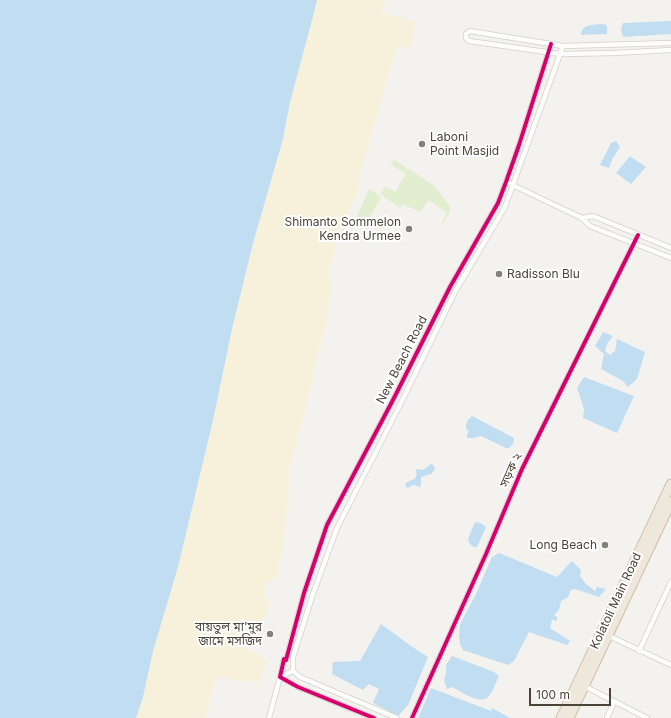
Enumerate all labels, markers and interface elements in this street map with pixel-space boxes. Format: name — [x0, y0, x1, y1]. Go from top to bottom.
place label: Laboni Point Masjid — [430, 130, 499, 158]
marker: Laboni Point Masjid — [417, 139, 427, 149]
place label: Shimanto Sommelon Kendra Urmee — [284, 215, 401, 243]
marker: Shimanto Sommelon Kendra Urmee — [404, 224, 414, 234]
place label: Radisson Blu — [507, 267, 580, 281]
marker: Radisson Blu — [494, 269, 504, 279]
street label: New Beach Road — [374, 314, 430, 406]
street label: সড়ক ২ — [497, 451, 525, 489]
place label: Long Beach — [530, 538, 597, 552]
marker: Long Beach — [600, 540, 610, 550]
street label: Kolatoli Main Road — [587, 551, 645, 651]
place label: বায়তুল মা'মুর জামে মসজিদ — [195, 620, 262, 648]
marker: বায়তুল মা'মুর জামে মসজিদ — [265, 629, 275, 639]
scale bar — [531, 680, 613, 706]
text: 100 m — [536, 687, 570, 702]

